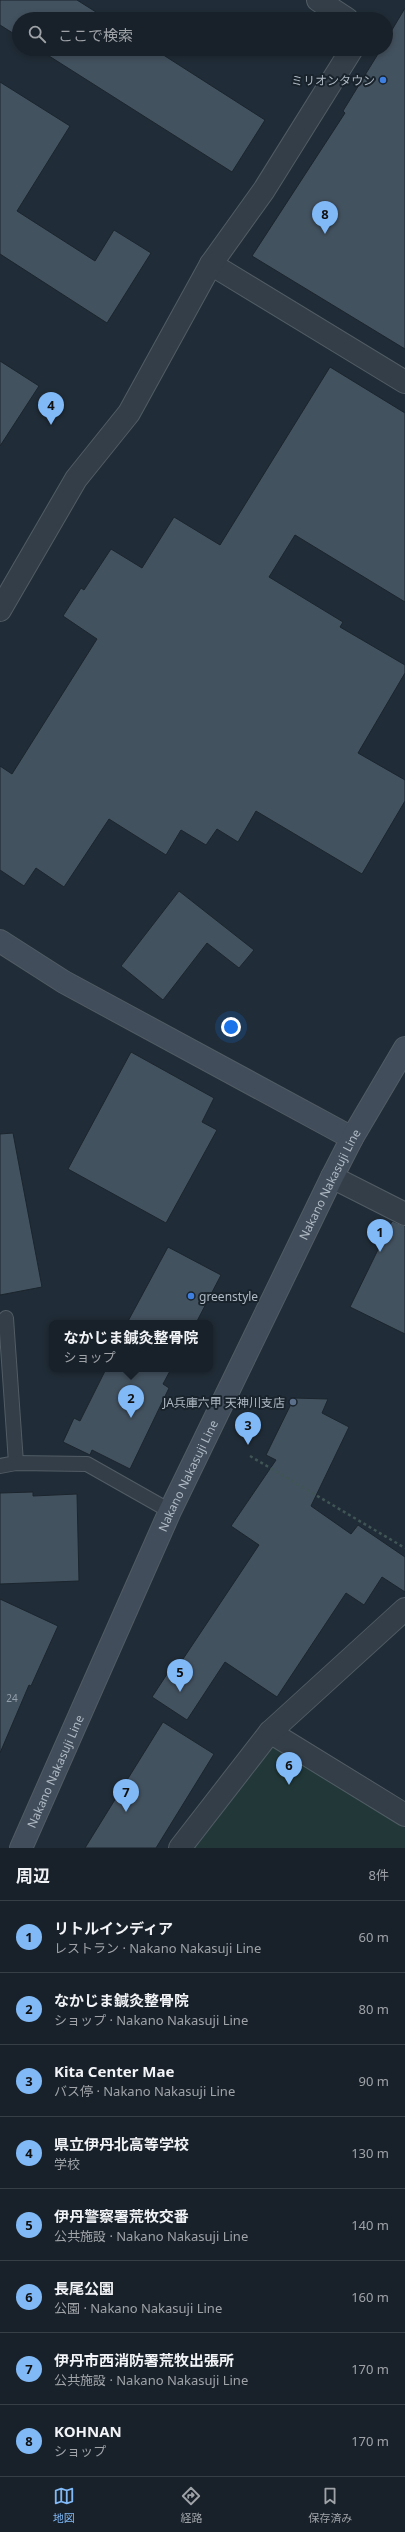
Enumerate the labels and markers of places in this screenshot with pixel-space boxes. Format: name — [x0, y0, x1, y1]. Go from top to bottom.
place label: ミリオンタウン — [291, 72, 375, 89]
marker: ミリオンタウン — [378, 75, 388, 85]
pin: 8 — [312, 201, 338, 234]
pin: 4 — [38, 392, 64, 425]
pin: 1 — [367, 1219, 393, 1252]
place label: greenstyle — [199, 1288, 258, 1305]
marker: greenstyle — [186, 1291, 196, 1301]
pin: 2 — [118, 1385, 144, 1418]
place label: JA兵庫六甲 天神川支店 — [162, 1394, 285, 1411]
marker: JA兵庫六甲 天神川支店 — [288, 1397, 298, 1407]
pin: 3 — [235, 1412, 261, 1445]
pin: 5 — [167, 1659, 193, 1692]
pin: 6 — [276, 1752, 302, 1785]
pin: 7 — [113, 1779, 139, 1812]

